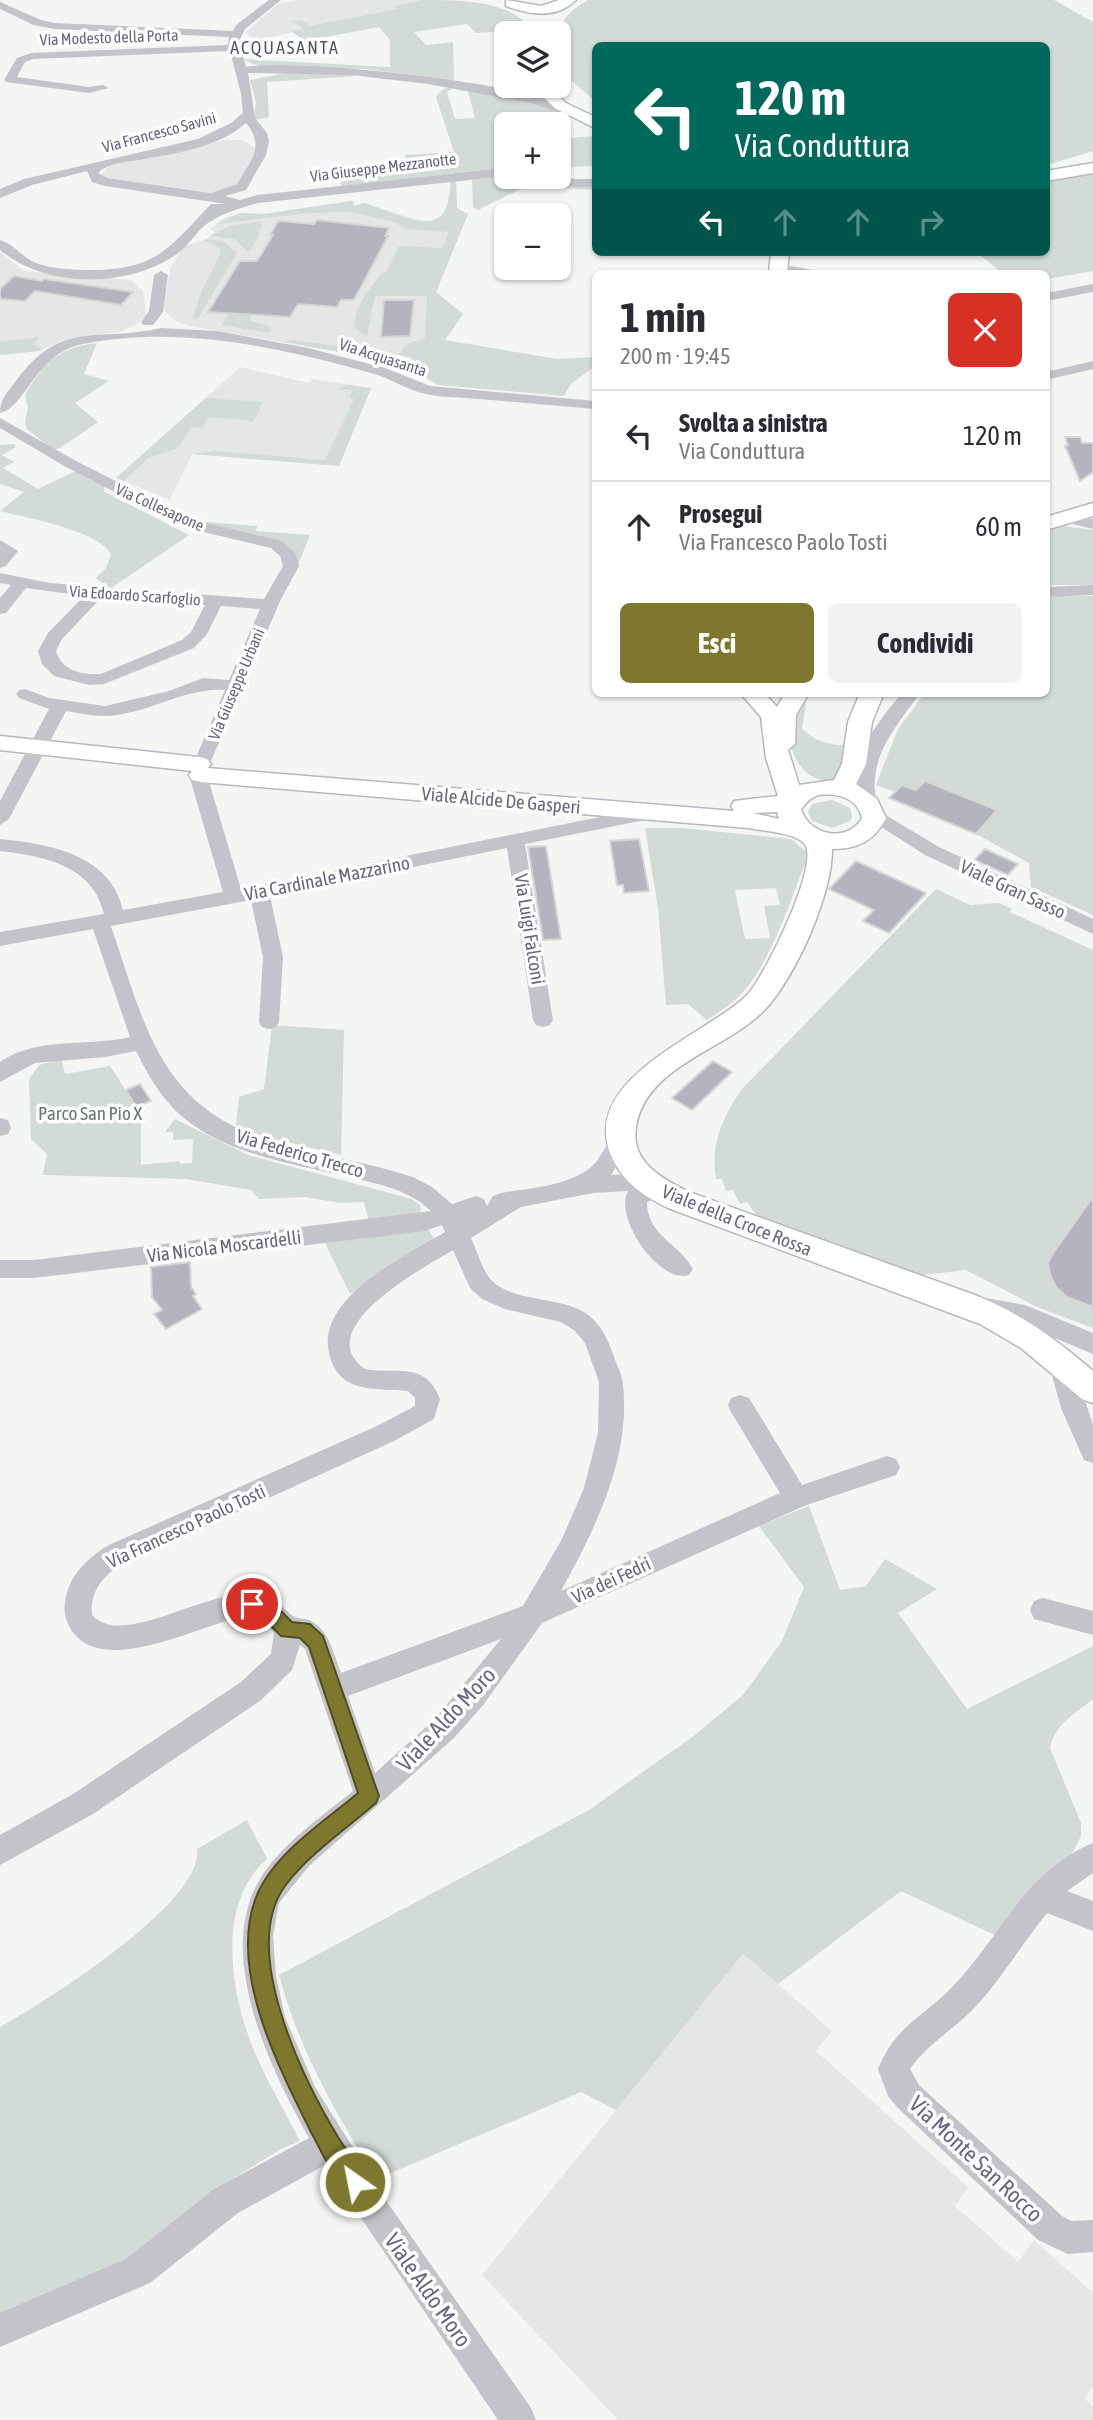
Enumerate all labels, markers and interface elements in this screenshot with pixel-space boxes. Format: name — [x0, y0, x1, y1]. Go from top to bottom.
map controls — [494, 21, 571, 280]
button: layers — [494, 21, 571, 98]
street label: Via Modesto della Porta — [39, 26, 179, 48]
district label: ACQUASANTA — [230, 37, 340, 58]
text: 120 m — [735, 69, 846, 125]
icon: left — [620, 70, 711, 161]
street label: Via Francesco Savini — [100, 108, 218, 156]
button: + — [494, 112, 571, 189]
text: Via Conduttura — [735, 127, 910, 164]
street label: Via Giuseppe Mezzanotte — [309, 149, 457, 186]
button: − — [494, 203, 571, 280]
icon: left — [693, 203, 731, 241]
icon: ahead — [766, 203, 804, 241]
icon: ahead — [839, 203, 877, 241]
icon: right — [912, 203, 950, 241]
text: 1 min — [620, 293, 706, 341]
button: close — [948, 293, 1022, 367]
street label: Via Acquasanta — [337, 334, 429, 381]
text: 200 m · 19:45 — [620, 343, 731, 369]
text: Svolta a sinistra — [679, 408, 828, 438]
icon: left — [620, 417, 658, 455]
text: 120 m — [963, 421, 1022, 451]
text: Via Conduttura — [679, 438, 805, 464]
street label: Via Collesapone — [113, 480, 207, 535]
text: Prosegui — [679, 499, 762, 529]
icon: ahead — [620, 508, 658, 546]
text: 60 m — [975, 512, 1022, 542]
text: Via Francesco Paolo Tosti — [679, 529, 888, 555]
street label: Via Edoardo Scarfoglio — [69, 581, 201, 610]
button: Esci — [620, 603, 814, 683]
button: Condividi — [828, 603, 1022, 683]
street label: Via Giuseppe Urbani — [204, 626, 268, 743]
street label: Viale Alcide De Gasperi — [421, 782, 581, 818]
street label: Via Cardinale Mazzarino — [243, 851, 412, 905]
street label: Viale Gran Sasso — [957, 855, 1069, 923]
street label: Via Luigi Falconi — [510, 872, 550, 986]
park label: Parco San Pio X — [38, 1102, 142, 1124]
street label: Via Federico Trecco — [234, 1124, 366, 1182]
street label: Viale della Croce Rossa — [659, 1180, 815, 1260]
street label: Via Nicola Moscardelli — [146, 1226, 302, 1266]
street label: Via Francesco Paolo Tosti — [103, 1480, 269, 1572]
street label: Via dei Fedri — [568, 1552, 654, 1608]
pin — [222, 1574, 282, 1634]
icon: arrive — [233, 1585, 271, 1623]
street label: Viale Aldo Moro — [391, 1662, 501, 1776]
street label: Via Monte San Rocco — [904, 2091, 1048, 2227]
position arrow — [318, 2145, 392, 2219]
street label: Viale Aldo Moro — [379, 2228, 477, 2352]

